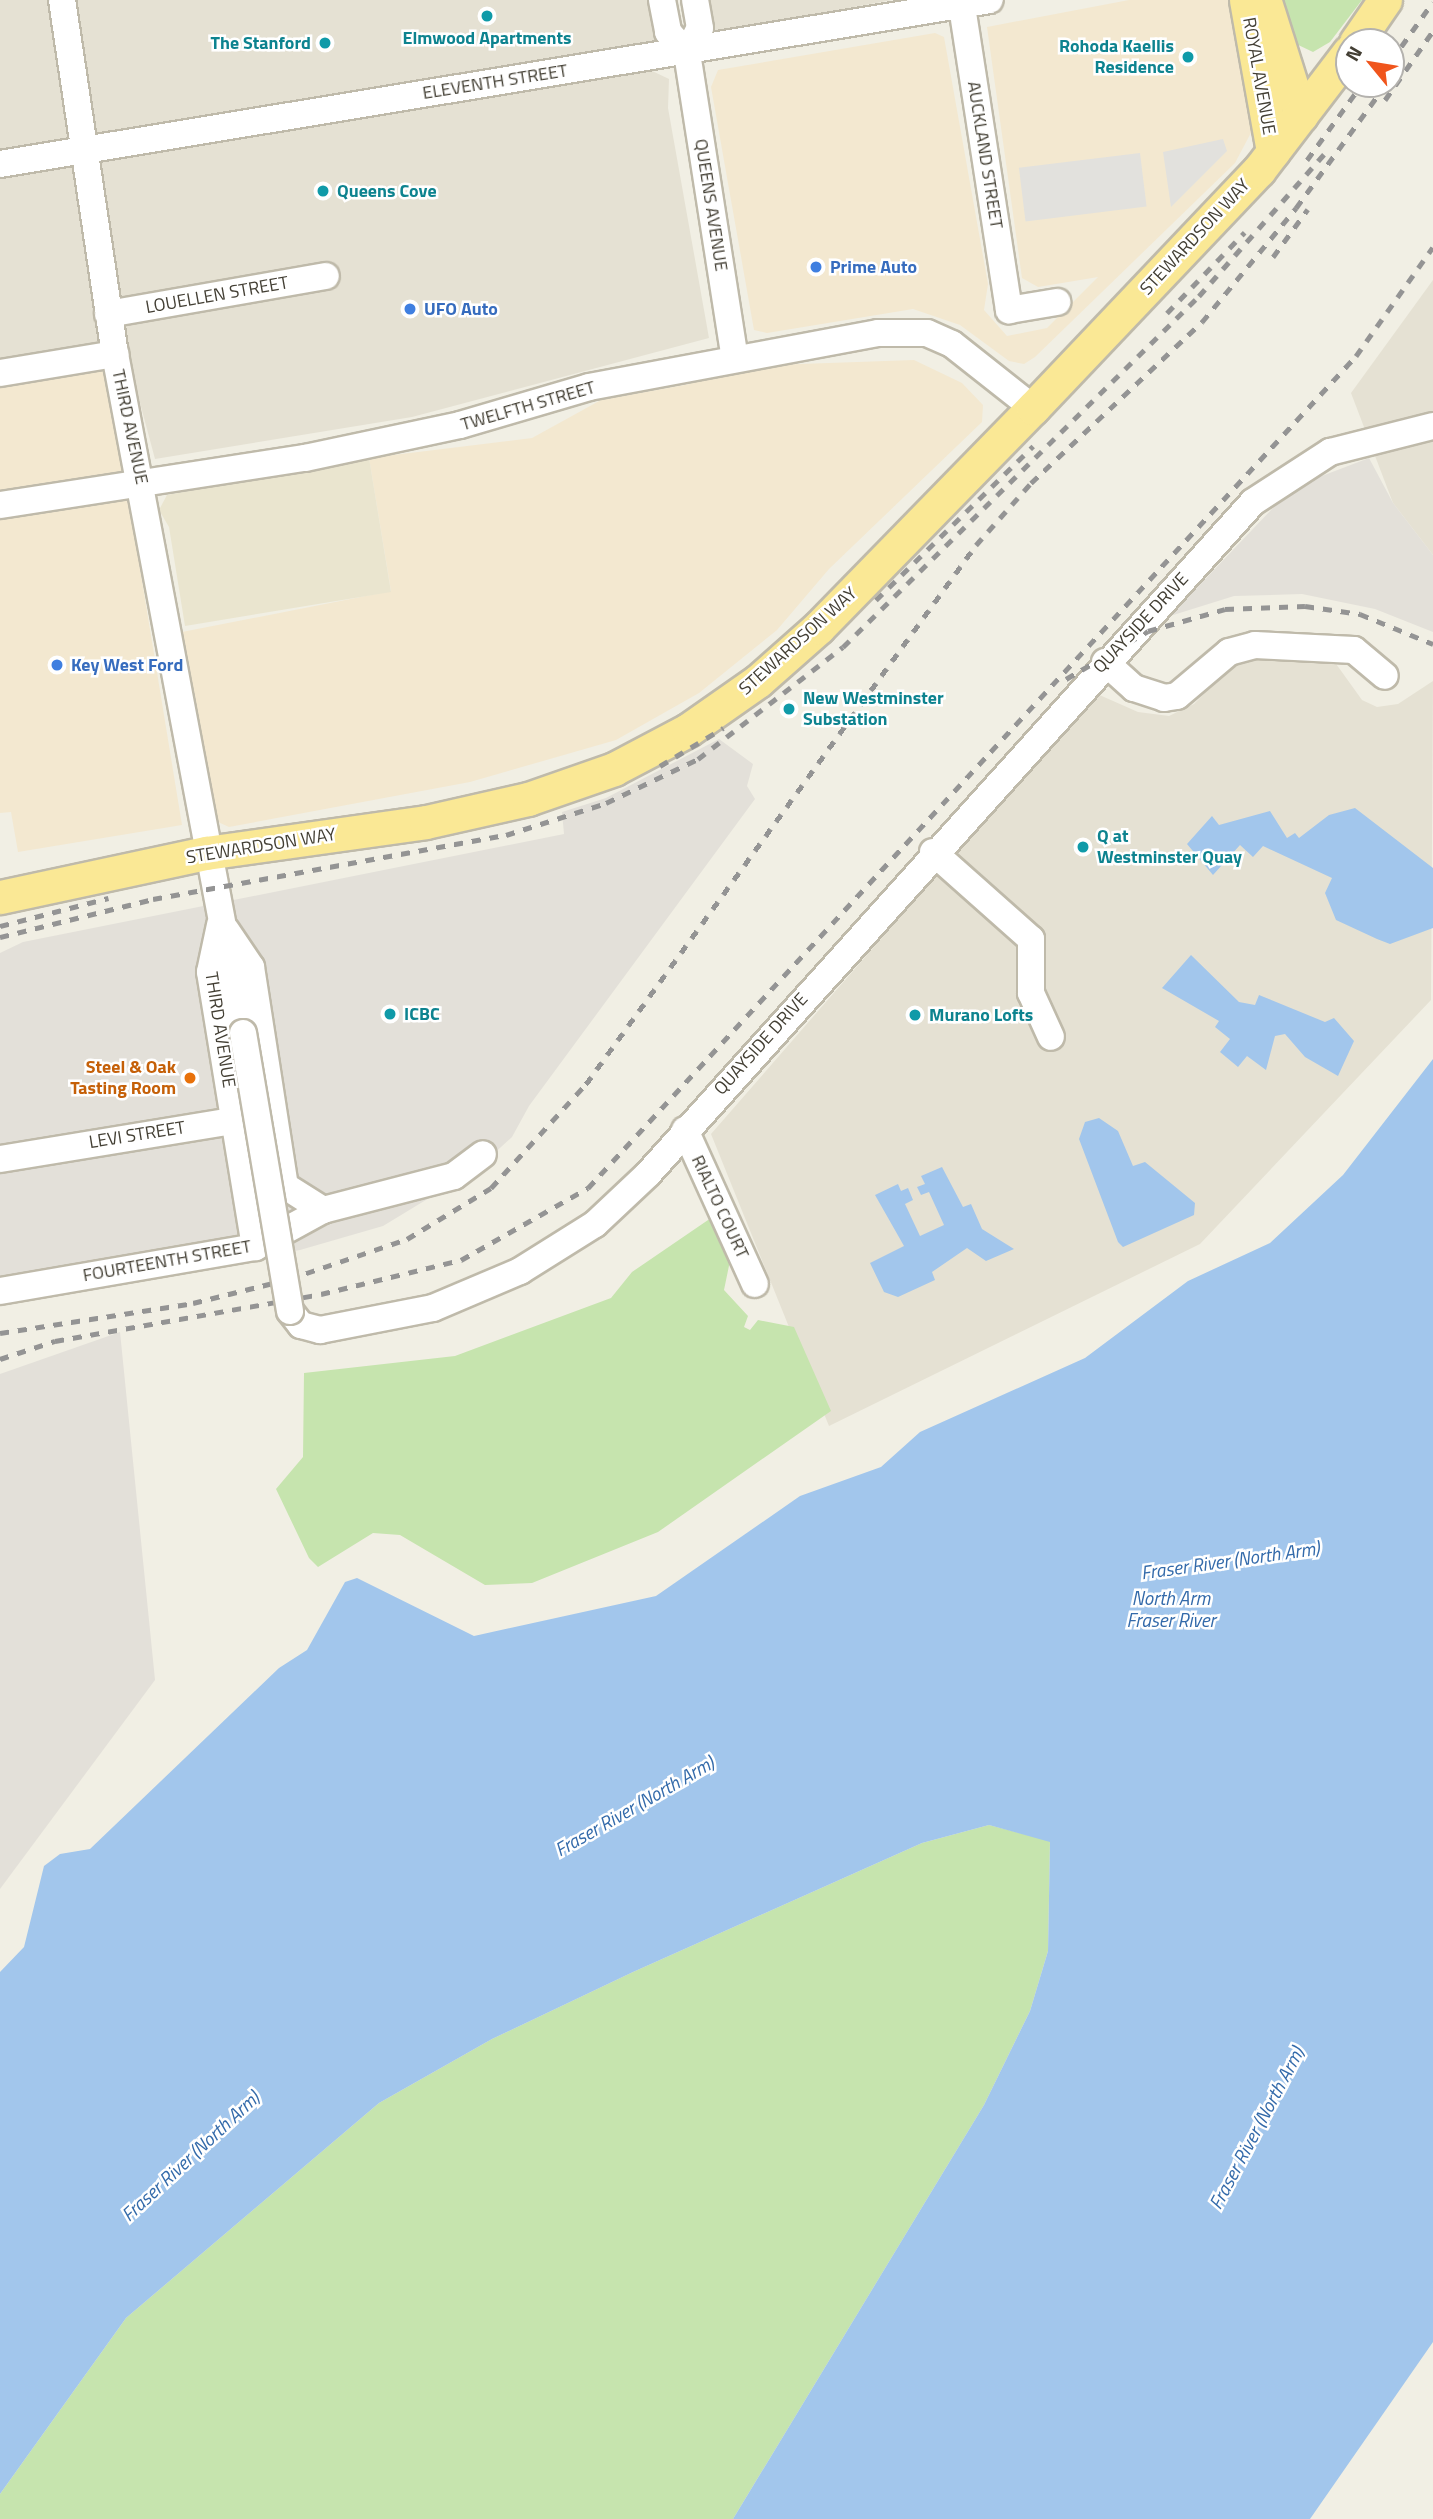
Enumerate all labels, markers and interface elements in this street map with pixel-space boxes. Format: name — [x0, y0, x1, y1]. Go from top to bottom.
marker: Elmwood Apartments — [479, 8, 495, 24]
street label: ROYAL AVENUE — [1238, 16, 1280, 136]
place label: Elmwood Apartments — [402, 27, 572, 49]
north arrow — [1335, 28, 1405, 98]
place label: The Stanford — [211, 32, 311, 54]
marker: The Stanford — [317, 35, 333, 51]
place label: Rohoda Kaellis Residence — [1059, 36, 1174, 78]
text: N — [1337, 40, 1369, 66]
marker: Rohoda Kaellis Residence — [1180, 49, 1196, 65]
street label: ELEVENTH STREET — [421, 60, 569, 104]
street label: AUCKLAND STREET — [963, 80, 1007, 230]
street label: QUEENS AVENUE — [690, 137, 732, 273]
street label: STEWARDSON WAY — [1136, 174, 1254, 300]
place label: Queens Cove — [337, 180, 437, 202]
marker: Queens Cove — [315, 183, 331, 199]
place label: Prime Auto — [830, 256, 917, 278]
marker: Prime Auto — [808, 259, 824, 275]
street label: LOUELLEN STREET — [144, 272, 290, 318]
place label: UFO Auto — [424, 298, 498, 320]
marker: UFO Auto — [402, 301, 418, 317]
street label: THIRD AVENUE — [107, 367, 153, 487]
street label: TWELFTH STREET — [458, 376, 598, 436]
street label: QUAYSIDE DRIVE — [1089, 568, 1193, 678]
street label: STEWARDSON WAY — [735, 582, 861, 700]
place label: Key West Ford — [71, 654, 183, 676]
marker: Key West Ford — [49, 657, 65, 673]
place label: New Westminster Substation — [803, 688, 944, 730]
marker: New Westminster Substation — [781, 701, 797, 717]
street label: STEWARDSON WAY — [185, 824, 337, 868]
place label: Q at Westminster Quay — [1097, 826, 1242, 868]
marker: Q at Westminster Quay — [1075, 839, 1091, 855]
street label: THIRD AVENUE — [200, 970, 240, 1090]
street label: QUAYSIDE DRIVE — [710, 989, 812, 1099]
place label: ICBC — [404, 1003, 440, 1025]
place label: Murano Lofts — [929, 1004, 1033, 1026]
marker: ICBC — [382, 1006, 398, 1022]
marker: Murano Lofts — [907, 1007, 923, 1023]
place label: Steel & Oak Tasting Room — [70, 1057, 176, 1100]
marker: Steel & Oak Tasting Room — [182, 1070, 198, 1086]
street label: LEVI STREET — [87, 1117, 187, 1153]
street label: RIALTO COURT — [687, 1152, 753, 1262]
street label: FOURTEENTH STREET — [81, 1236, 253, 1286]
water label: Fraser River (North Arm) — [1139, 1536, 1321, 1584]
water label: North Arm Fraser River — [1126, 1587, 1216, 1631]
water label: Fraser River (North Arm) — [550, 1751, 718, 1861]
water label: Fraser River (North Arm) — [1204, 2043, 1308, 2213]
water label: Fraser River (North Arm) — [116, 2086, 264, 2226]

